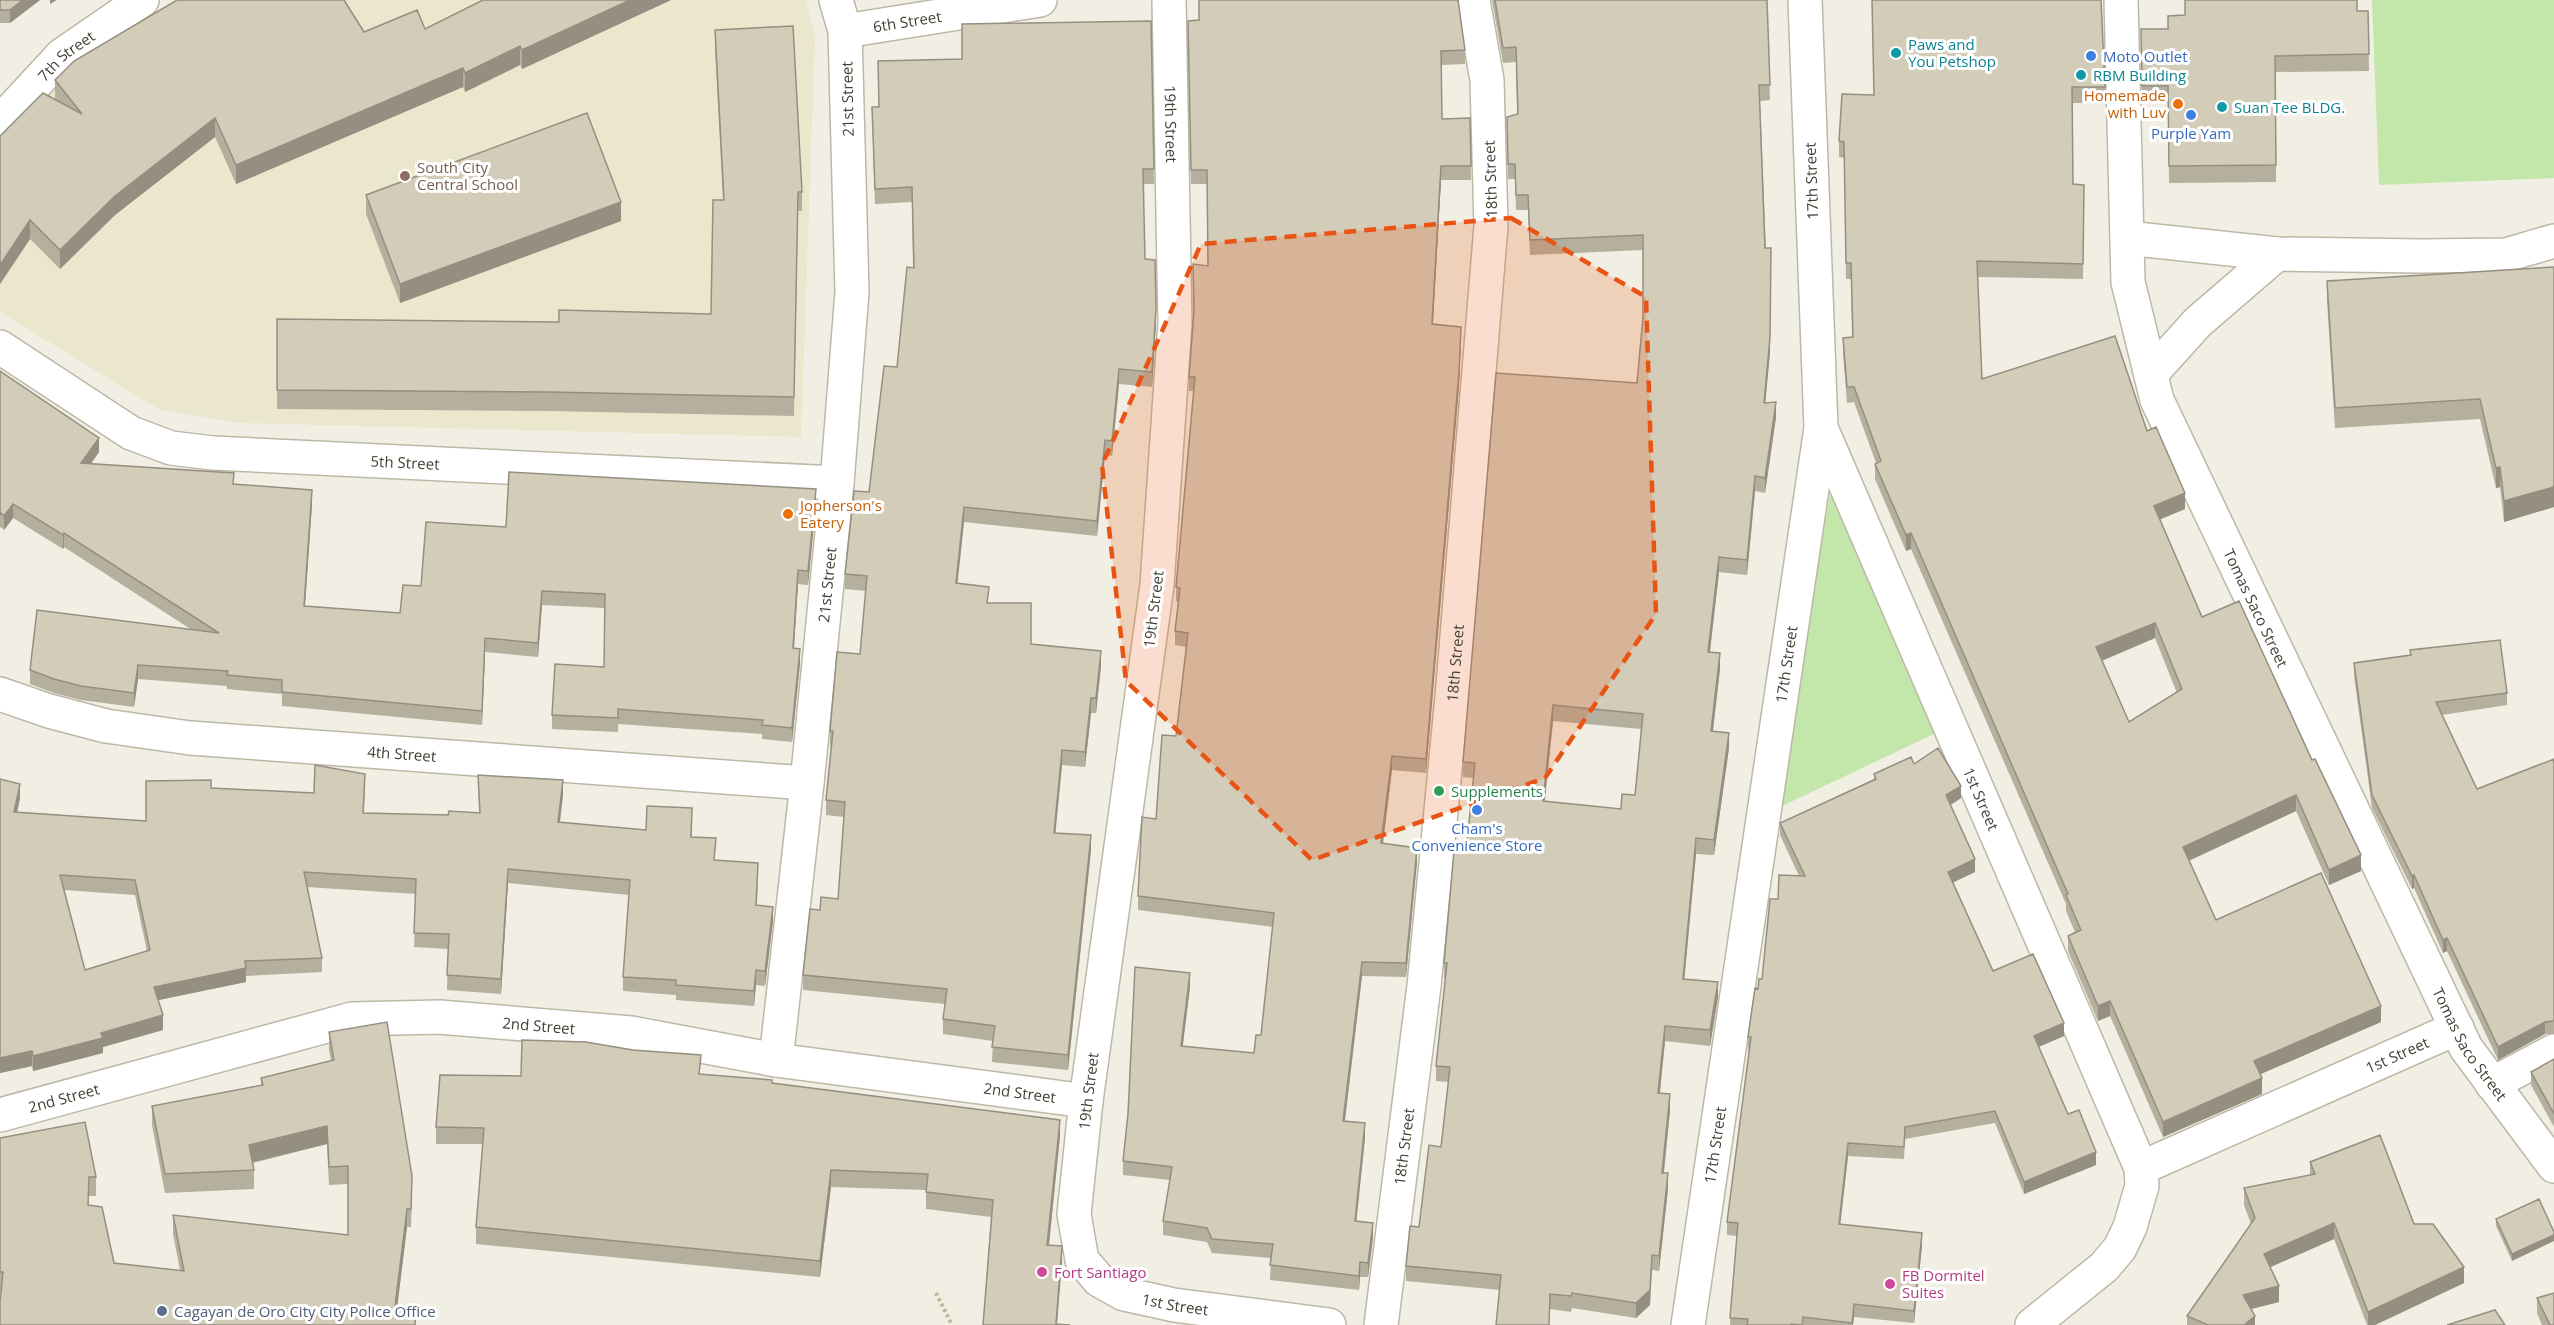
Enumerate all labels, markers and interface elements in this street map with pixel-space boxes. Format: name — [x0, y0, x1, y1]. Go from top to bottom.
street label: 6th Street — [872, 6, 943, 36]
street label: 7th Street — [33, 26, 98, 85]
place label: Paws and You Petshop — [1908, 34, 1996, 71]
marker: Paws and You Petshop — [1889, 46, 1903, 60]
place label: Moto Outlet — [2103, 46, 2188, 66]
marker: Moto Outlet — [2084, 49, 2098, 63]
street label: 21st Street — [836, 61, 858, 137]
place label: RBM Building — [2093, 65, 2186, 85]
marker: RBM Building — [2074, 68, 2088, 82]
street label: 19th Street — [1161, 85, 1182, 163]
place label: Homemade with Luv — [2084, 85, 2167, 122]
marker: Homemade with Luv — [2171, 97, 2185, 111]
place label: Suan Tee BLDG. — [2234, 97, 2345, 117]
marker: Suan Tee BLDG. — [2215, 100, 2229, 114]
marker: Purple Yam — [2184, 108, 2198, 122]
place label: Purple Yam — [2151, 123, 2231, 143]
street label: 18th Street — [1479, 140, 1501, 218]
street label: 17th Street — [1800, 142, 1822, 220]
place label: South City Central School — [417, 157, 518, 194]
marker: South City Central School — [398, 169, 412, 183]
street label: 5th Street — [370, 451, 440, 474]
place label: Jopherson's Eatery — [798, 495, 882, 532]
marker: Jopherson's Eatery — [781, 507, 795, 521]
street label: Tomas Saco Street — [2219, 545, 2293, 671]
street label: 21st Street — [813, 546, 841, 623]
street label: 19th Street — [1138, 569, 1168, 649]
street label: 18th Street — [1442, 624, 1468, 703]
street label: 17th Street — [1770, 624, 1802, 704]
street label: 4th Street — [367, 741, 437, 766]
street label: 1st Street — [1959, 764, 2004, 834]
place label: Supplements — [1451, 781, 1543, 801]
marker: Supplements — [1432, 784, 1446, 798]
marker: Cham's Convenience Store — [1470, 803, 1484, 817]
place label: Cham's Convenience Store — [1412, 818, 1542, 855]
street label: Tomas Saco Street — [2429, 984, 2512, 1105]
street label: 2nd Street — [502, 1012, 576, 1038]
street label: 1st Street — [2362, 1032, 2432, 1077]
street label: 19th Street — [1073, 1051, 1103, 1131]
street label: 2nd Street — [26, 1078, 101, 1117]
street label: 2nd Street — [982, 1078, 1057, 1107]
street label: 17th Street — [1699, 1105, 1730, 1185]
street label: 18th Street — [1389, 1107, 1418, 1186]
place label: Fort Santiago — [1054, 1262, 1147, 1282]
marker: Fort Santiago — [1035, 1265, 1049, 1279]
place label: FB Dormitel Suites — [1902, 1265, 1985, 1302]
marker: FB Dormitel Suites — [1883, 1277, 1897, 1291]
street label: 1st Street — [1140, 1288, 1210, 1319]
place label: Cagayan de Oro City City Police Office — [174, 1301, 436, 1321]
marker: Cagayan de Oro City City Police Office — [155, 1304, 169, 1318]

